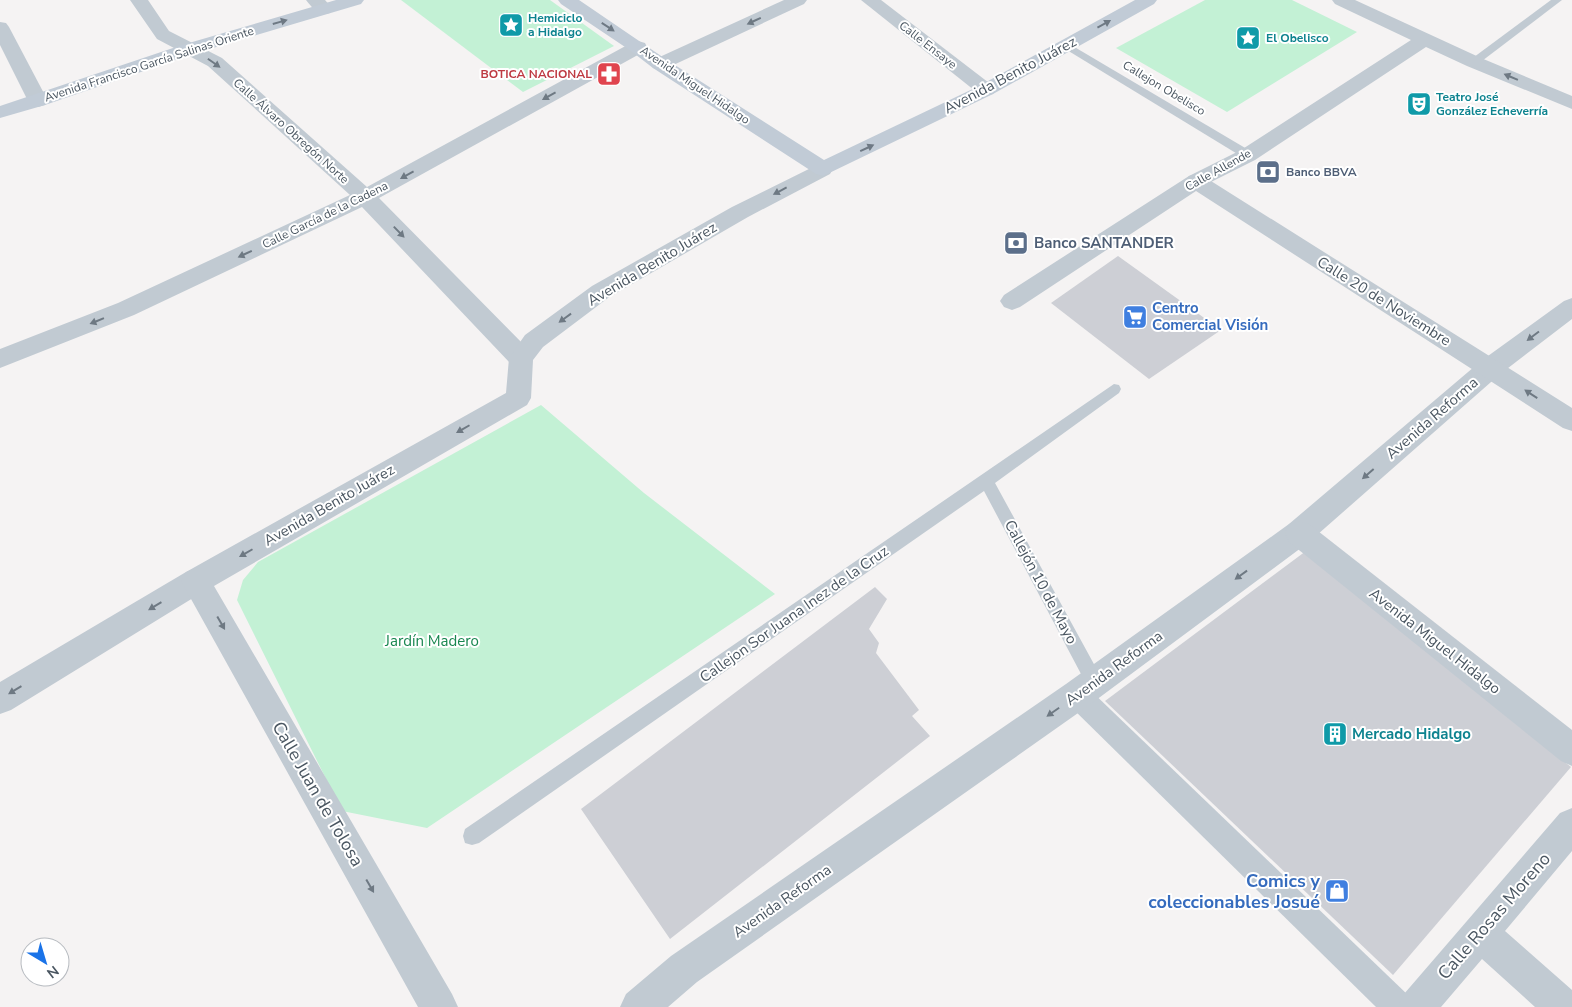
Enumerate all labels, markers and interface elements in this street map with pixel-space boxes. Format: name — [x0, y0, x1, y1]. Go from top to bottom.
place label: Hemiciclo a Hidalgo — [528, 10, 583, 40]
place icon: Hemiciclo a Hidalgo — [498, 12, 524, 38]
one-way arrow — [747, 17, 761, 25]
street label: Calle Ensaye — [896, 17, 960, 73]
one-way arrow — [272, 18, 287, 26]
one-way arrow — [1097, 20, 1112, 28]
one-way arrow — [601, 22, 614, 32]
street label: Avenida Francisco García Salinas Oriente — [42, 23, 256, 105]
place icon: El Obelisco — [1235, 25, 1261, 51]
place label: El Obelisco — [1266, 30, 1329, 46]
street label: Avenida Benito Juárez — [940, 32, 1080, 118]
street label: Avenida Miguel Hidalgo — [637, 42, 753, 128]
street label: Callejon Obelisco — [1120, 57, 1209, 119]
one-way arrow — [207, 58, 221, 68]
pharmacy icon: BOTICA NACIONAL — [596, 61, 622, 87]
place label: BOTICA NACIONAL — [481, 66, 592, 82]
one-way arrow — [1504, 73, 1518, 81]
street label: Calle Álvaro Obregón Norte — [230, 75, 352, 187]
place label: Teatro José González Echeverría — [1436, 89, 1548, 119]
theatre icon: Teatro José González Echeverría — [1406, 91, 1432, 117]
one-way arrow — [542, 92, 557, 100]
one-way arrow — [860, 144, 874, 152]
street label: Calle Allende — [1182, 145, 1254, 195]
bank icon: Banco BBVA — [1255, 159, 1281, 185]
place label: Banco BBVA — [1286, 164, 1357, 180]
one-way arrow — [400, 170, 414, 179]
street label: Calle García de la Cadena — [259, 178, 391, 252]
one-way arrow — [773, 187, 787, 195]
street label: Avenida Benito Juárez — [584, 217, 720, 311]
one-way arrow — [393, 226, 405, 238]
bank icon: Banco SANTANDER — [1003, 230, 1029, 256]
place label: Banco SANTANDER — [1034, 233, 1175, 253]
one-way arrow — [238, 250, 252, 258]
street label: Calle 20 de Noviembre — [1313, 252, 1455, 350]
place label: Centro Comercial Visión — [1152, 298, 1268, 335]
supermarket icon: Centro Comercial Visión — [1122, 304, 1148, 330]
one-way arrow — [558, 313, 572, 323]
one-way arrow — [90, 317, 104, 325]
one-way arrow — [1527, 331, 1540, 342]
street label: Avenida Reforma — [1382, 372, 1482, 464]
one-way arrow — [1525, 390, 1538, 399]
one-way arrow — [456, 424, 469, 433]
street label: Avenida Benito Juárez — [260, 459, 398, 551]
one-way arrow — [1362, 468, 1374, 480]
street label: Callejón 10 de Mayo — [1000, 516, 1082, 648]
street label: Callejon Sor Juana Inez de la Cruz — [696, 541, 892, 687]
one-way arrow — [238, 549, 253, 557]
one-way arrow — [1235, 570, 1248, 581]
street label: Avenida Miguel Hidalgo — [1365, 583, 1505, 699]
one-way arrow — [148, 602, 161, 611]
one-way arrow — [216, 617, 225, 630]
street label: Avenida Reforma — [1061, 626, 1167, 710]
park label: Jardín Madero — [384, 631, 479, 651]
one-way arrow — [9, 685, 22, 694]
one-way arrow — [1046, 707, 1060, 717]
street label: Calle Juan de Tolosa — [267, 717, 369, 871]
building icon: Mercado Hidalgo — [1322, 721, 1348, 747]
place label: Mercado Hidalgo — [1352, 724, 1471, 744]
street label: Calle Rosas Moreno — [1432, 847, 1556, 985]
street label: Avenida Reforma — [729, 860, 835, 942]
place label: Comics y coleccionables Josué — [1148, 869, 1321, 914]
shop icon: Comics y coleccionables Josué — [1324, 878, 1350, 904]
one-way arrow — [366, 880, 375, 893]
north arrow — [20, 937, 70, 987]
text: N — [43, 961, 63, 983]

